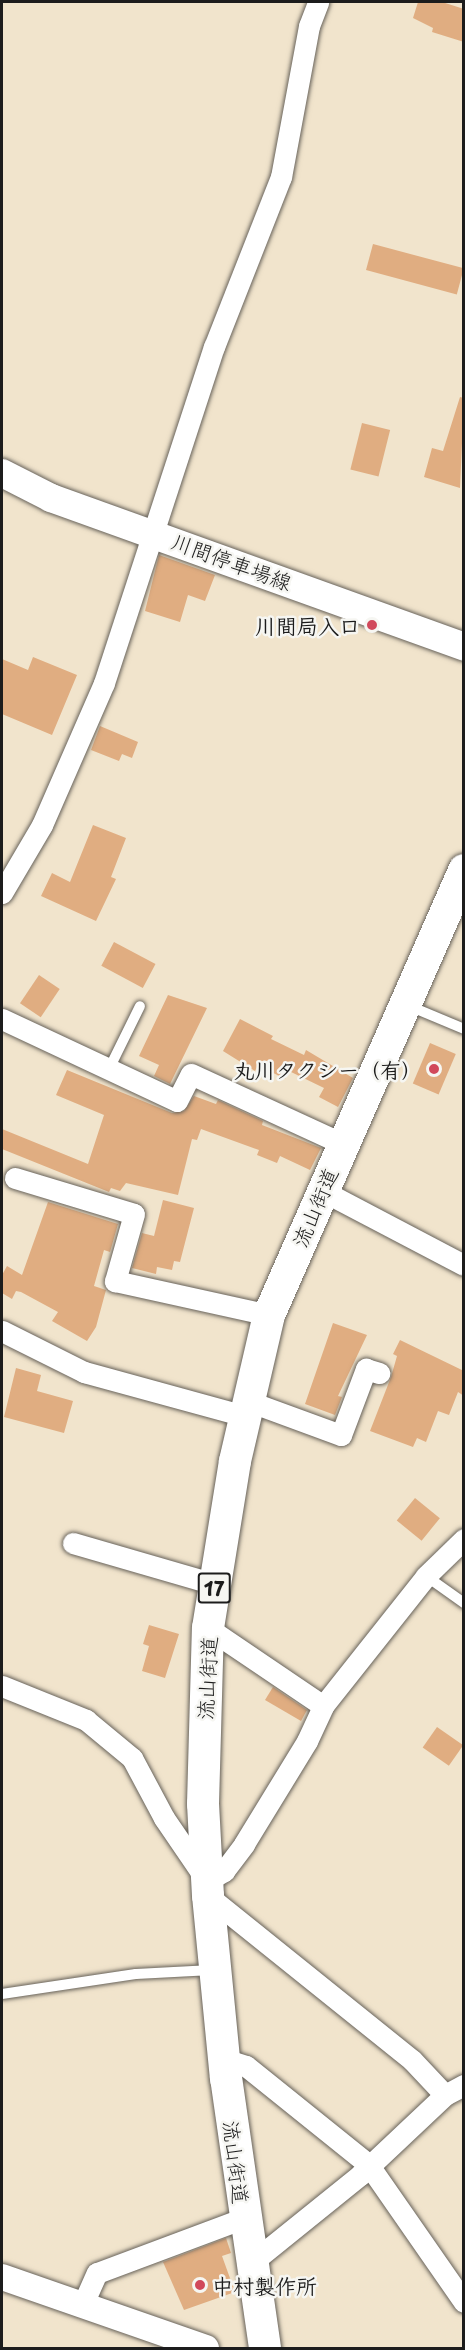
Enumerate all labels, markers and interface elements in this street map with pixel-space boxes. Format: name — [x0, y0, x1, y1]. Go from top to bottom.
street label: 川間停車場線 — [168, 528, 296, 594]
place label: 川間局入口 — [255, 612, 360, 638]
marker: 川間局入口 — [365, 618, 379, 632]
place label: 丸川タクシー（有） — [233, 1056, 422, 1082]
marker: 丸川タクシー（有） — [427, 1062, 441, 1076]
street label: 流山街道 — [286, 1163, 342, 1251]
road number: 17 — [198, 1571, 230, 1605]
street label: 流山街道 — [191, 1635, 221, 1721]
street label: 流山街道 — [219, 2119, 255, 2205]
place label: 中村製作所 — [212, 2272, 317, 2298]
marker: 中村製作所 — [193, 2278, 207, 2292]

